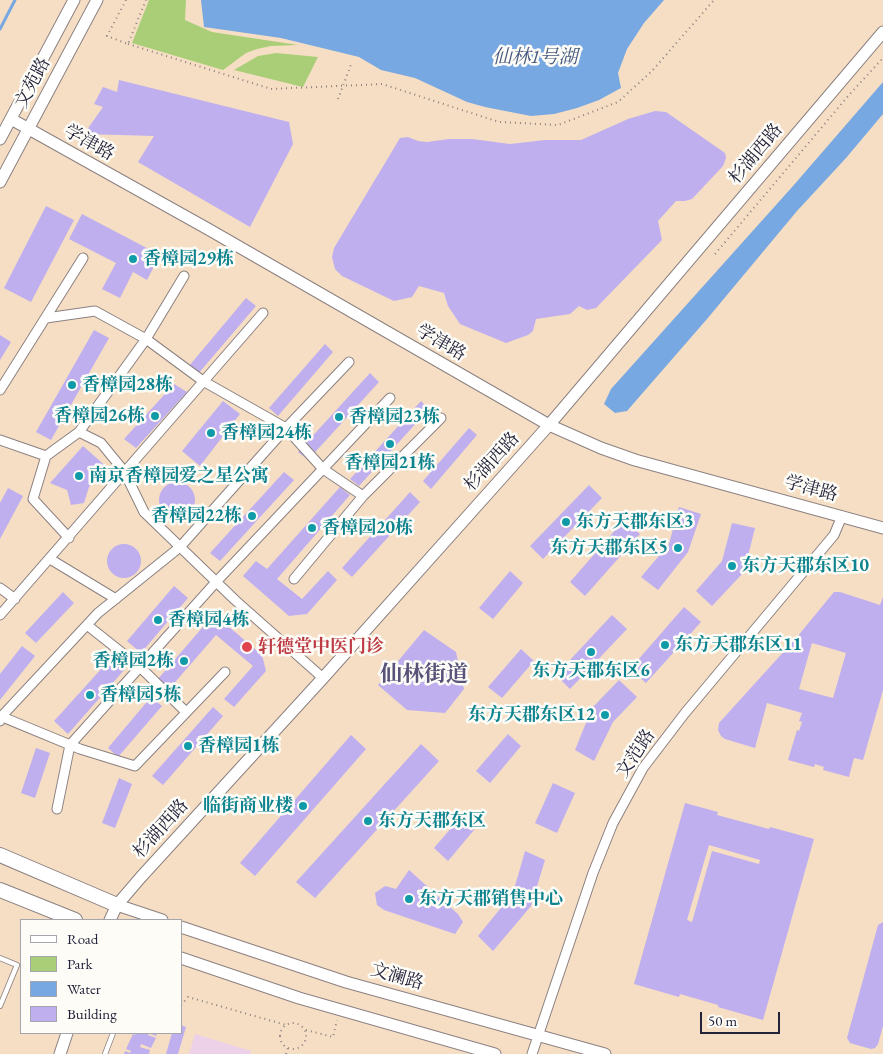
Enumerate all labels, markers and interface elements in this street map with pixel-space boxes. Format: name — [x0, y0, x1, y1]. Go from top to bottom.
water label: 仙林1号湖 — [492, 47, 578, 69]
street label: 文苑路 — [11, 54, 55, 112]
street label: 杉湖西路 — [725, 119, 787, 189]
street label: 学津路 — [60, 120, 118, 166]
place label: 香樟园29栋 — [143, 248, 234, 270]
marker: 香樟园29栋 — [127, 253, 139, 265]
street label: 学津路 — [412, 320, 470, 366]
place label: 香樟园28栋 — [82, 374, 173, 396]
marker: 香樟园28栋 — [66, 379, 78, 391]
place label: 香樟园26栋 — [54, 405, 145, 427]
place label: 香樟园23栋 — [349, 406, 440, 428]
marker: 香樟园26栋 — [149, 410, 161, 422]
marker: 香樟园23栋 — [333, 411, 345, 423]
place label: 香樟园24栋 — [221, 422, 312, 444]
marker: 香樟园24栋 — [205, 427, 217, 439]
street label: 杉湖西路 — [460, 428, 524, 496]
marker: 香樟园21栋 — [384, 438, 396, 450]
place label: 香樟园21栋 — [344, 452, 436, 474]
place label: 南京香樟园爱之星公寓 — [89, 465, 269, 487]
marker: 南京香樟园爱之星公寓 — [73, 470, 85, 482]
street label: 学津路 — [782, 472, 840, 506]
place label: 香樟园22栋 — [151, 505, 242, 527]
marker: 香樟园22栋 — [246, 510, 258, 522]
place label: 东方天郡东区3 — [576, 511, 694, 533]
marker: 东方天郡东区3 — [560, 516, 572, 528]
place label: 香樟园20栋 — [322, 517, 413, 539]
marker: 香樟园20栋 — [306, 522, 318, 534]
place label: 东方天郡东区5 — [550, 537, 668, 559]
marker: 东方天郡东区5 — [672, 542, 684, 554]
place label: 东方天郡东区10 — [742, 555, 869, 577]
marker: 东方天郡东区10 — [726, 560, 738, 572]
place label: 香樟园4栋 — [168, 609, 250, 631]
marker: 香樟园4栋 — [152, 614, 164, 626]
place label: 东方天郡东区11 — [675, 634, 802, 656]
place label: 轩德堂中医门诊 — [258, 636, 384, 658]
marker: 东方天郡东区11 — [659, 639, 671, 651]
marker: 轩德堂中医门诊 — [240, 640, 254, 654]
marker: 东方天郡东区6 — [585, 646, 597, 658]
place label: 香樟园2栋 — [92, 650, 174, 672]
marker: 香樟园2栋 — [178, 655, 190, 667]
place label: 东方天郡东区6 — [532, 660, 650, 682]
district label: 仙林街道 — [380, 662, 468, 688]
place label: 香樟园5栋 — [100, 684, 182, 706]
marker: 香樟园5栋 — [84, 689, 96, 701]
place label: 东方天郡东区12 — [468, 704, 595, 726]
marker: 东方天郡东区12 — [599, 709, 611, 721]
street label: 文范路 — [612, 726, 660, 782]
place label: 香樟园1栋 — [198, 735, 280, 757]
marker: 香樟园1栋 — [182, 740, 194, 752]
street label: 杉湖西路 — [129, 795, 193, 863]
place label: 临街商业楼 — [203, 795, 293, 817]
marker: 临街商业楼 — [297, 800, 309, 812]
place label: 东方天郡东区 — [378, 810, 486, 832]
marker: 东方天郡东区 — [362, 815, 374, 827]
place label: 东方天郡销售中心 — [419, 888, 563, 910]
marker: 东方天郡销售中心 — [403, 893, 415, 905]
legend — [20, 919, 182, 1034]
text: Road — [67, 929, 98, 948]
text: Park — [67, 954, 93, 973]
street label: 文澜路 — [368, 959, 426, 995]
text: Water — [67, 979, 101, 998]
scale bar — [703, 1002, 783, 1034]
text: Building — [67, 1004, 117, 1023]
text: 50 m — [708, 1011, 737, 1030]

